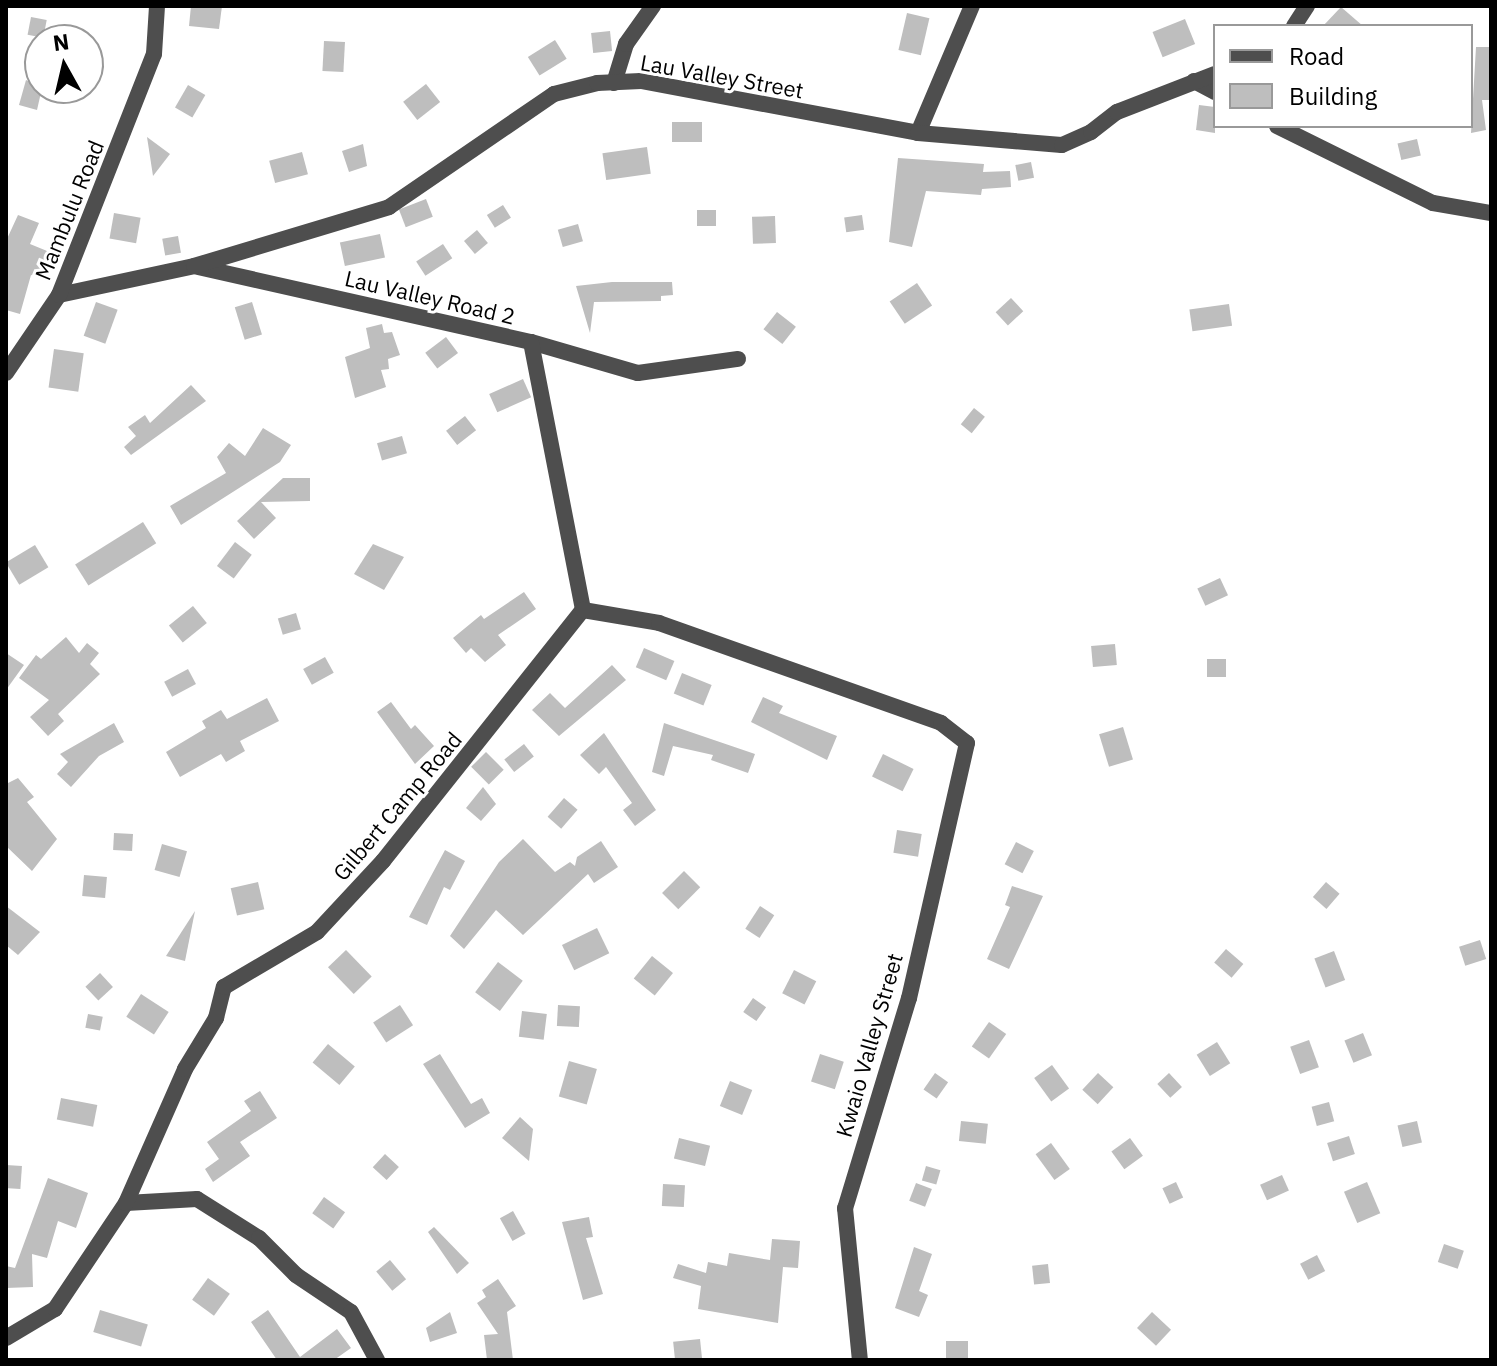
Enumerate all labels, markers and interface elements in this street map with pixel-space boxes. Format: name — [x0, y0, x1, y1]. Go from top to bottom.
north arrow — [24, 24, 104, 104]
legend — [1213, 24, 1473, 128]
text: N — [51, 26, 71, 57]
text: Road — [1289, 40, 1344, 72]
street label: Lau Valley Street — [638, 49, 806, 103]
text: Building — [1289, 80, 1377, 112]
street label: Mambulu Road — [29, 136, 109, 284]
street label: Lau Valley Road 2 — [342, 265, 518, 329]
street label: Gilbert Camp Road — [327, 726, 467, 886]
street label: Kwaio Valley Street — [830, 950, 908, 1140]

